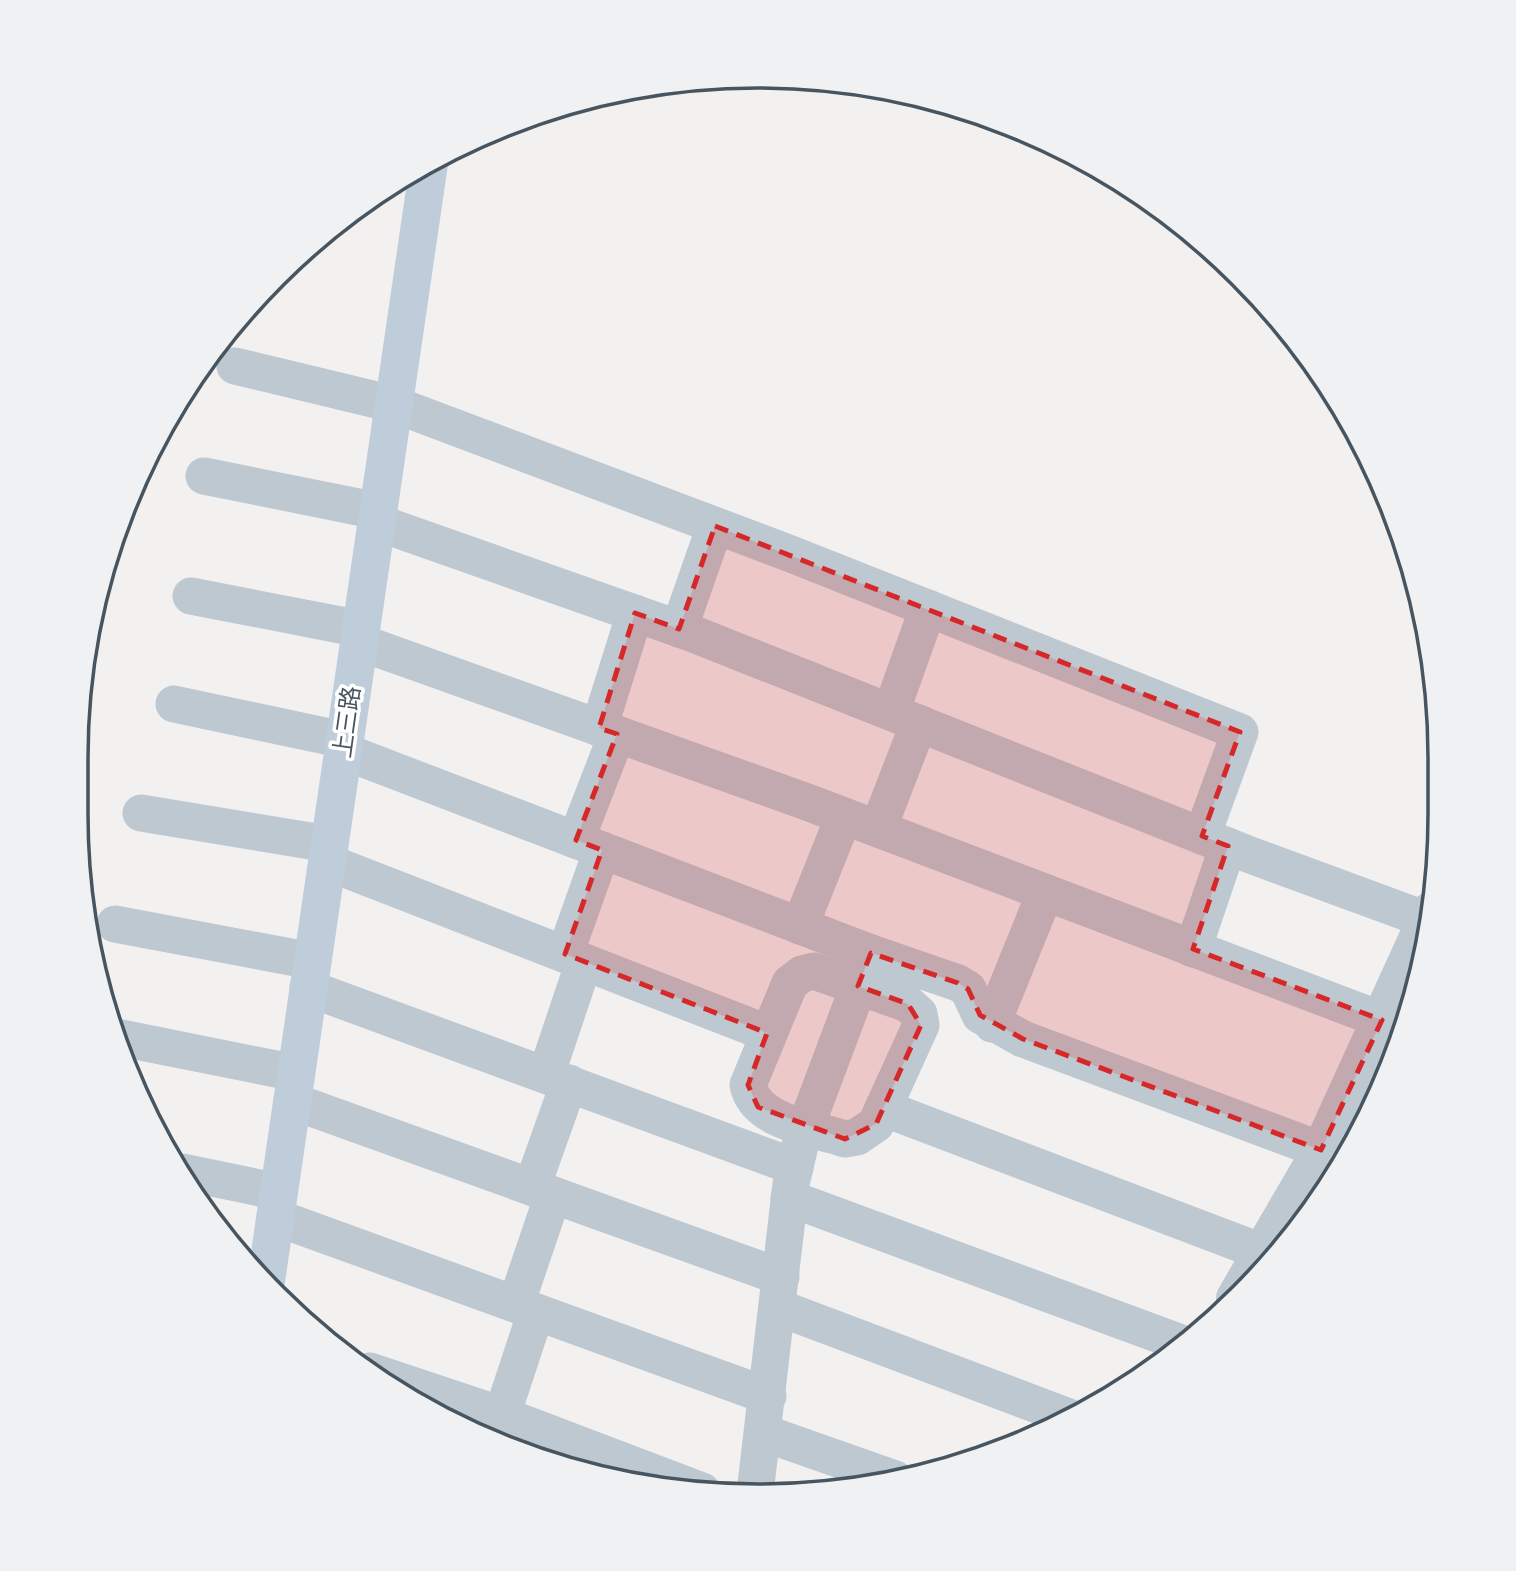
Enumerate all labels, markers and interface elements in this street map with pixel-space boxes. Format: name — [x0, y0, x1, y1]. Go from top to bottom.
street label: 上三路 — [326, 684, 366, 760]

